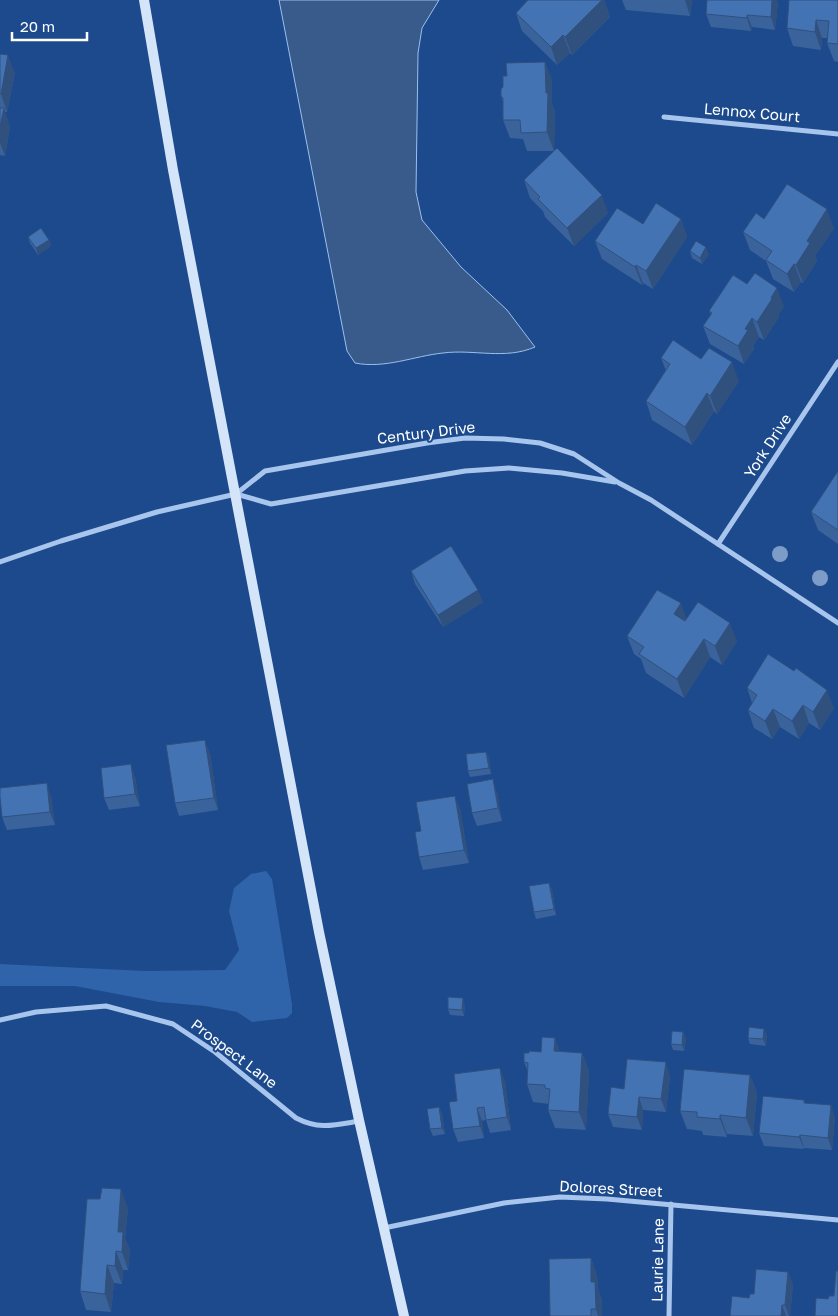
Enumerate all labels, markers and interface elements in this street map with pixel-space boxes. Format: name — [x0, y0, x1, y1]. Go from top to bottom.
scale bar — [12, 10, 88, 42]
text: 20 m — [20, 17, 55, 35]
street label: Lennox Court — [703, 99, 801, 125]
street label: York Drive — [740, 410, 795, 481]
street label: Century Drive — [376, 417, 476, 447]
street label: Prospect Lane — [188, 1015, 282, 1092]
street label: Dolores Street — [559, 1176, 663, 1200]
street label: Laurie Lane — [647, 1218, 667, 1302]

